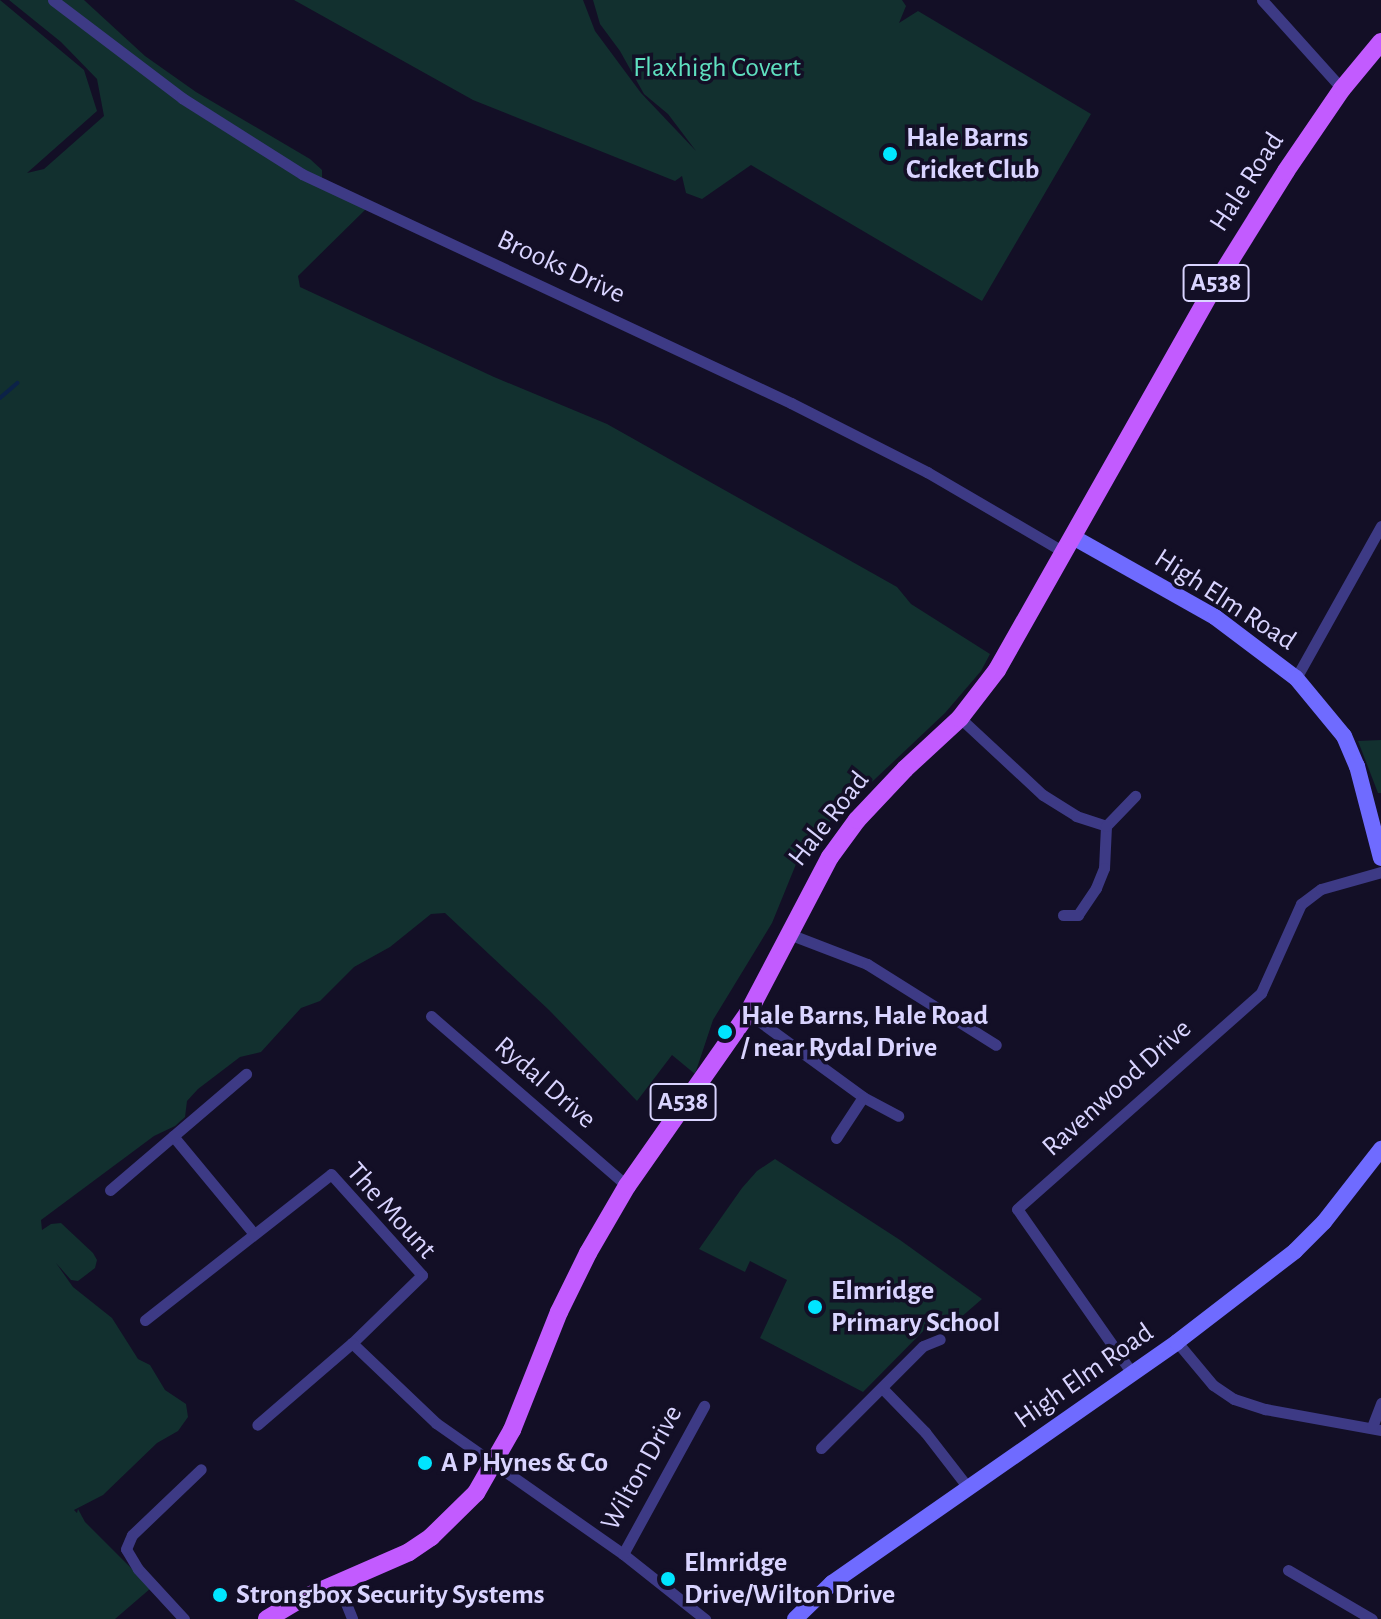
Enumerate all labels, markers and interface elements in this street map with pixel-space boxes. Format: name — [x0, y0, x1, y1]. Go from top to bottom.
park label: Flaxhigh Covert — [633, 51, 801, 85]
place label: Hale Barns Cricket Club — [906, 121, 1039, 187]
street label: Hale Road — [1203, 126, 1291, 238]
marker: Hale Barns Cricket Club — [881, 145, 899, 163]
street label: Brooks Drive — [492, 223, 630, 311]
road number: A538 — [1182, 261, 1250, 305]
street label: High Elm Road — [1148, 542, 1302, 658]
street label: Hale Road — [781, 765, 877, 873]
place label: Hale Barns, Hale Road / near Rydal Drive — [741, 999, 988, 1065]
street label: Ravenwood Drive — [1035, 1012, 1199, 1164]
marker: Hale Barns, Hale Road / near Rydal Drive — [716, 1023, 734, 1041]
street label: Rydal Drive — [487, 1030, 603, 1136]
road number: A538 — [649, 1080, 717, 1124]
street label: The Mount — [339, 1156, 443, 1266]
place label: Elmridge Primary School — [831, 1274, 1000, 1340]
marker: Elmridge Primary School — [806, 1298, 824, 1316]
street label: High Elm Road — [1008, 1316, 1160, 1436]
street label: Wilton Drive — [594, 1400, 690, 1536]
place label: A P Hynes & Co — [441, 1446, 608, 1480]
marker: A P Hynes & Co — [416, 1454, 434, 1472]
place label: Elmridge Drive/Wilton Drive — [684, 1546, 895, 1612]
marker: Elmridge Drive/Wilton Drive — [659, 1570, 677, 1588]
place label: Strongbox Security Systems — [236, 1578, 544, 1612]
marker: Strongbox Security Systems — [211, 1586, 229, 1604]

